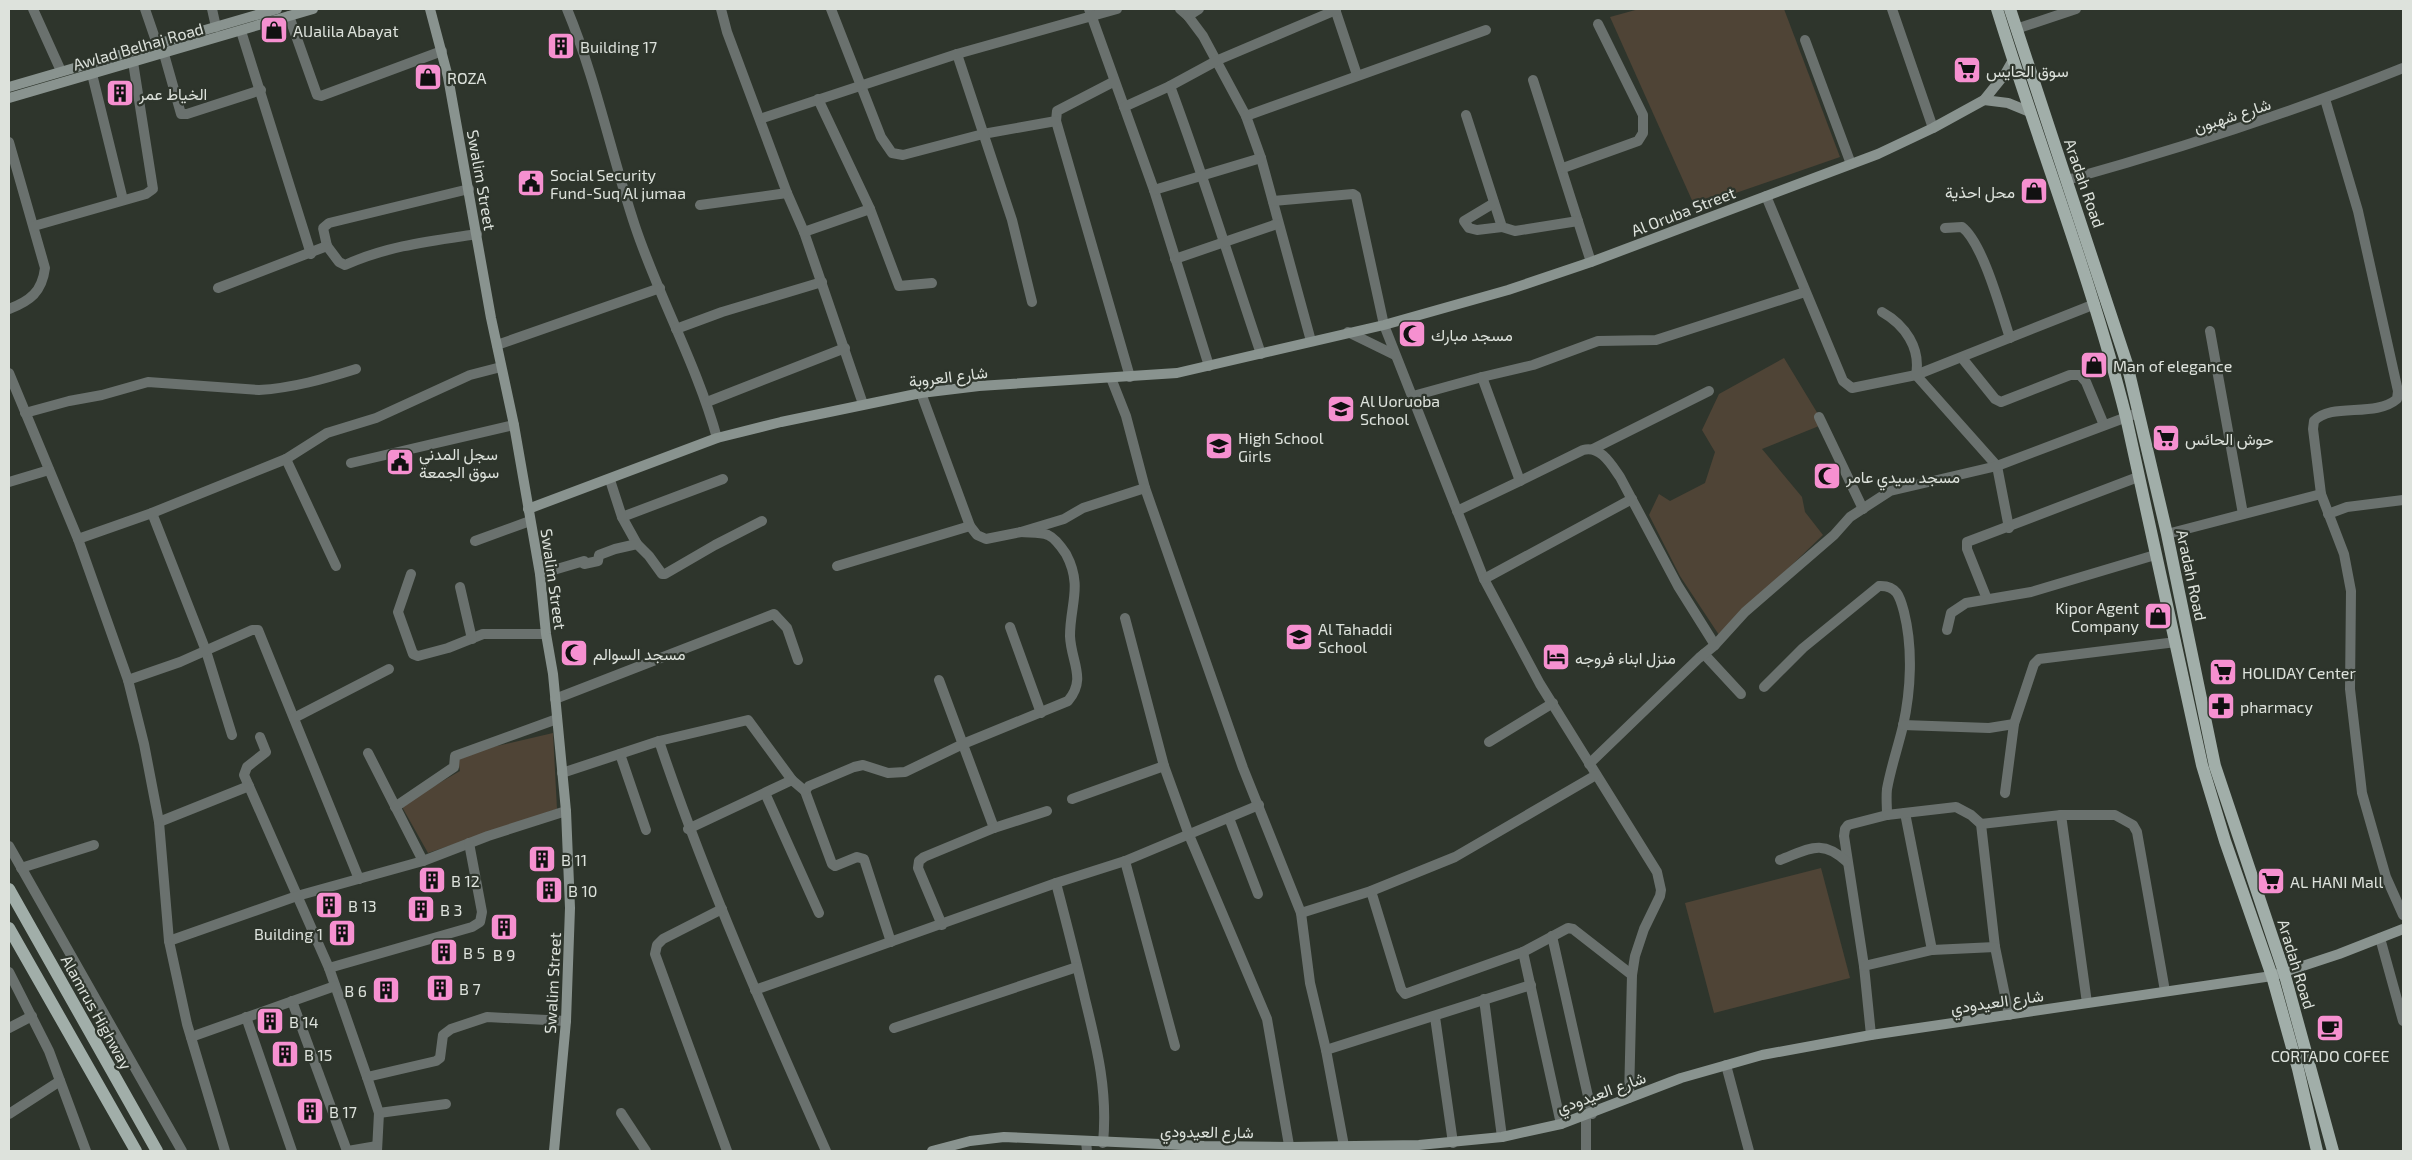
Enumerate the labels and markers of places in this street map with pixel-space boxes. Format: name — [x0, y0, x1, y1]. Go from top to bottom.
shop icon: AlJalila Abayat — [259, 15, 289, 45]
place label: AlJalila Abayat — [293, 21, 399, 40]
building icon: Building 17 — [546, 31, 576, 61]
place label: Building 17 — [580, 37, 657, 56]
supermarket icon: سوق الحايس — [1952, 55, 1982, 85]
place label: سوق الحايس — [1986, 61, 2069, 82]
shop icon: ROZA — [413, 62, 443, 92]
place label: ROZA — [447, 68, 487, 87]
building icon: الخياط عمر — [105, 78, 135, 108]
place label: الخياط عمر — [138, 84, 207, 105]
place label: Social Security Fund-Suq Al jumaa — [550, 165, 686, 203]
public building icon: Social Security Fund-Suq Al jumaa — [516, 168, 546, 198]
shop icon: محل احذية — [2019, 176, 2049, 206]
place label: محل احذية — [1945, 182, 2015, 203]
mosque icon: مسجد مبارك — [1397, 319, 1427, 349]
place label: مسجد مبارك — [1431, 325, 1513, 346]
shop icon: Man of elegance — [2079, 350, 2109, 380]
place label: Man of elegance — [2113, 356, 2232, 375]
place label: Al Uoruoba School — [1360, 391, 1440, 428]
school or university icon: Al Uoruoba School — [1326, 394, 1356, 424]
supermarket icon: حوش الحائس — [2151, 423, 2181, 453]
place label: High School Girls — [1238, 428, 1324, 465]
place label: حوش الحائس — [2185, 429, 2274, 450]
school or university icon: High School Girls — [1204, 431, 1234, 461]
place label: سجل المدني سوق الجمعة — [419, 444, 499, 483]
public building icon: سجل المدني سوق الجمعة — [385, 447, 415, 477]
mosque icon: مسجد سيدي عامر — [1812, 461, 1842, 491]
place label: مسجد سيدي عامر — [1845, 467, 1960, 491]
place label: Kipor Agent Company — [2055, 598, 2140, 635]
shop icon: Kipor Agent Company — [2143, 601, 2173, 631]
place label: Al Tahaddi School — [1318, 619, 1392, 656]
school or university icon: Al Tahaddi School — [1284, 622, 1314, 652]
mosque icon: مسجد السوالم — [559, 638, 589, 668]
hotel icon: منزل ابناء فروجه — [1541, 642, 1571, 672]
place label: مسجد السوالم — [593, 644, 685, 665]
place label: منزل ابناء فروجه — [1575, 648, 1676, 669]
supermarket icon: HOLIDAY Center — [2208, 657, 2238, 687]
place label: HOLIDAY Center — [2242, 663, 2356, 682]
pharmacy icon: pharmacy — [2206, 691, 2236, 721]
place label: pharmacy — [2240, 697, 2313, 716]
building icon: B 11 — [527, 844, 557, 874]
place label: B 11 — [561, 850, 587, 869]
building icon: B 12 — [417, 865, 447, 895]
supermarket icon: AL HANI Mall — [2256, 866, 2286, 896]
place label: B 12 — [451, 871, 480, 890]
place label: AL HANI Mall — [2290, 872, 2384, 891]
building icon: B 10 — [534, 875, 564, 905]
place label: B 10 — [568, 881, 598, 900]
building icon: B 13 — [314, 890, 344, 920]
building icon: B 3 — [406, 894, 436, 924]
place label: B 13 — [348, 896, 377, 915]
place label: B 3 — [440, 900, 462, 919]
building icon: B 9 — [489, 912, 519, 942]
building icon: Building 1 — [327, 918, 357, 948]
place label: Building 1 — [254, 924, 323, 943]
building icon: B 5 — [429, 937, 459, 967]
place label: B 5 — [463, 943, 485, 962]
place label: B 9 — [493, 945, 515, 964]
building icon: B 7 — [425, 973, 455, 1003]
building icon: B 6 — [371, 975, 401, 1005]
place label: B 7 — [459, 979, 481, 998]
place label: B 6 — [344, 981, 367, 1000]
building icon: B 14 — [255, 1006, 285, 1036]
place label: B 14 — [289, 1012, 319, 1031]
cafe icon: CORTADO COFEE — [2315, 1013, 2345, 1043]
building icon: B 15 — [270, 1039, 300, 1069]
place label: B 15 — [304, 1045, 332, 1064]
place label: CORTADO COFEE — [2271, 1046, 2389, 1065]
building icon: B 17 — [295, 1096, 325, 1126]
place label: B 17 — [329, 1102, 357, 1121]

